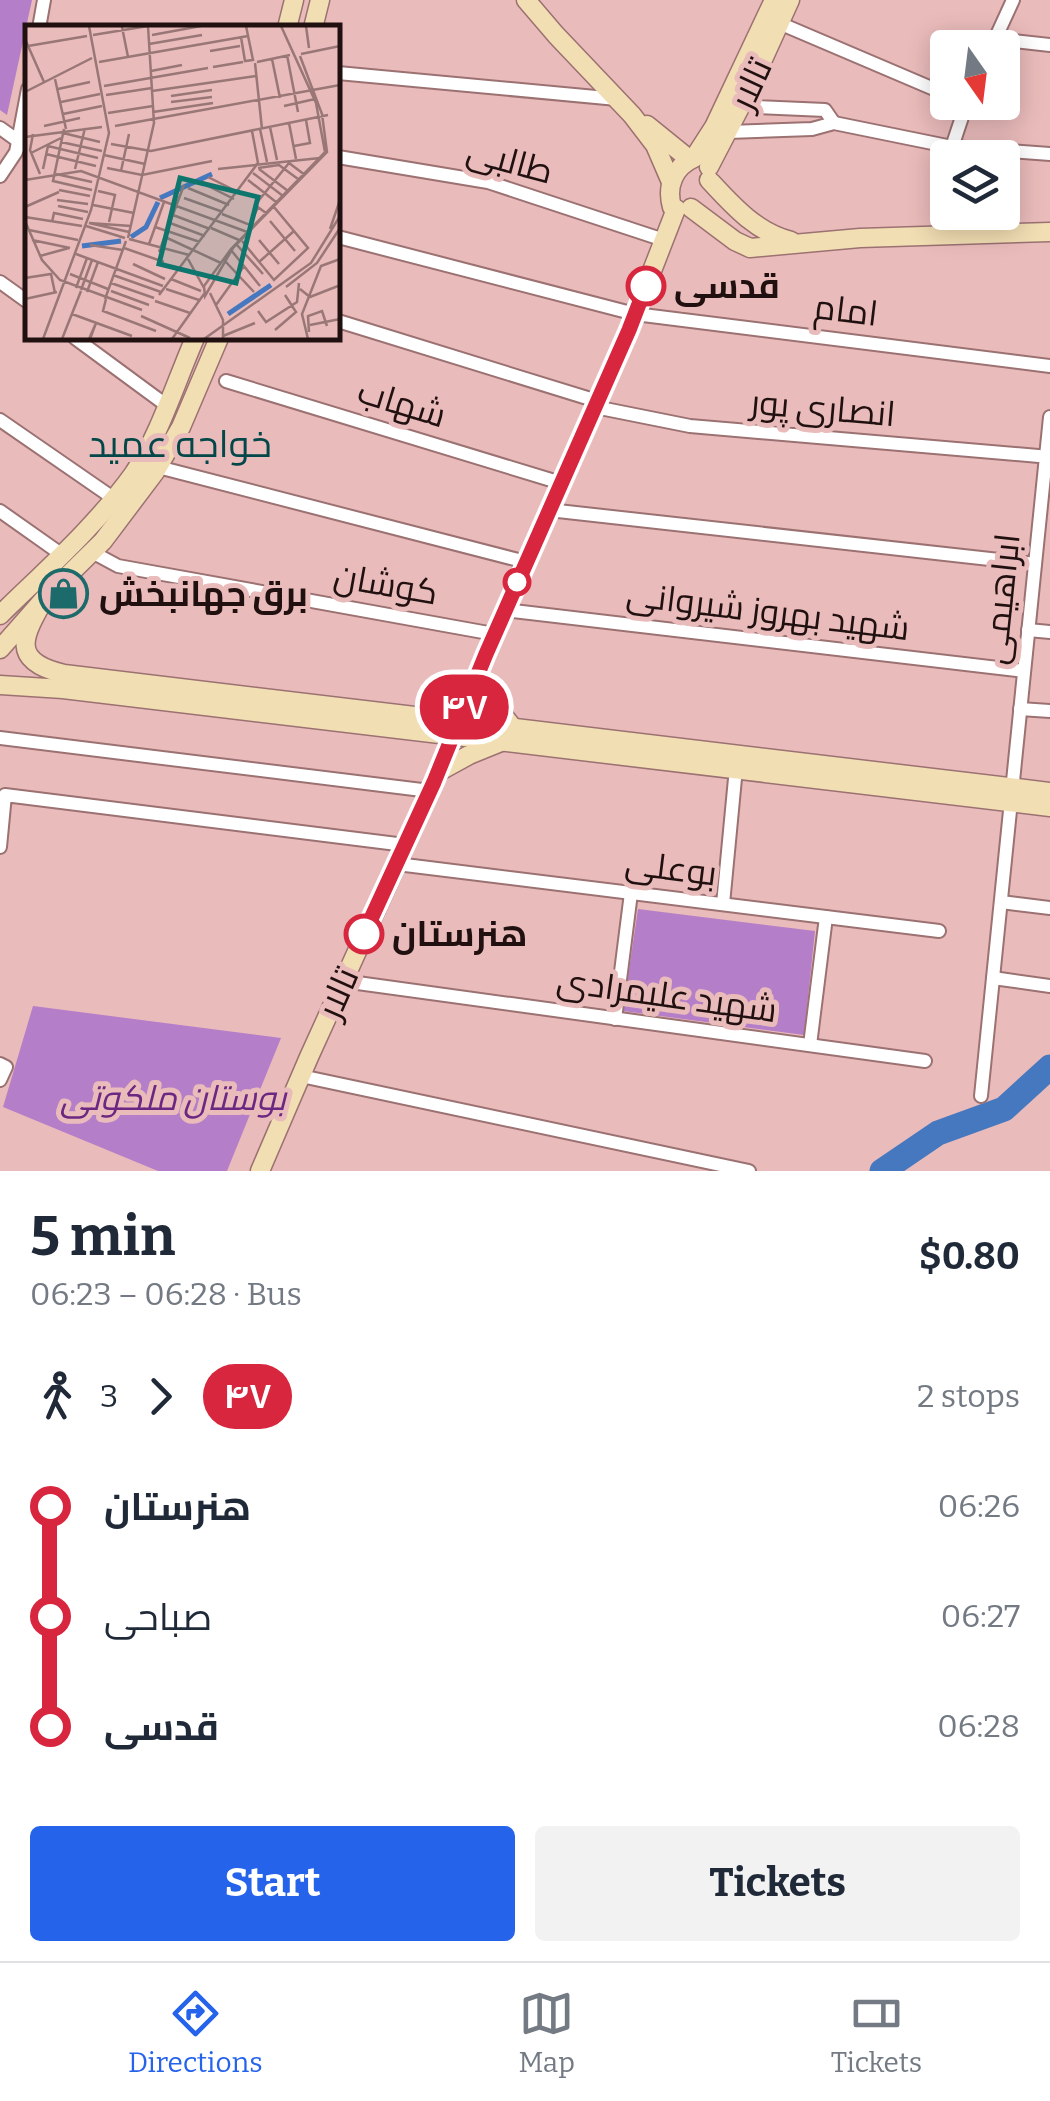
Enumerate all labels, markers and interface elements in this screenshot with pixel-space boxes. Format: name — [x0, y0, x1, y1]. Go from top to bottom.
inset map — [25, 25, 340, 340]
north arrow — [930, 30, 1020, 120]
map controls — [930, 30, 1020, 230]
street label: تالار — [720, 52, 781, 118]
street label: طالبی — [462, 129, 558, 193]
button: layers — [930, 140, 1020, 230]
place label: قدسی — [674, 265, 780, 307]
marker: قدسی — [627, 267, 665, 305]
street label: امام — [811, 285, 880, 338]
street label: شهاب — [353, 370, 451, 436]
street label: انصاری پور — [747, 381, 897, 437]
district label: خواجه عمید — [88, 421, 272, 467]
street label: ابراهیمی — [973, 531, 1029, 667]
street label: کوشان — [331, 554, 441, 614]
shop icon: برق جهانبخش — [38, 568, 90, 620]
unlabelled marker — [504, 569, 530, 595]
place label: برق جهانبخش — [99, 573, 308, 616]
street label: شهید بهروز شیروانی — [624, 573, 912, 649]
line badge: ۴۷ — [419, 674, 509, 740]
text: ۴۷ — [440, 686, 488, 728]
street label: بوعلی — [623, 842, 719, 894]
place label: هنرستان — [392, 913, 528, 955]
marker: هنرستان — [345, 915, 383, 953]
street label: شهید علیمرادی — [554, 959, 780, 1031]
street label: تالار — [308, 961, 368, 1027]
park label: بوستان ملکوتی — [60, 1077, 288, 1119]
text: 5 min — [30, 1204, 175, 1270]
text: $0.80 — [919, 1233, 1020, 1279]
text: 06:23 – 06:28 · Bus — [30, 1275, 302, 1313]
icon: walk — [30, 1369, 85, 1424]
icon: forward — [133, 1369, 188, 1424]
text: ۴۷ — [223, 1375, 272, 1417]
text: 3 — [100, 1377, 118, 1415]
text: 2 stops — [917, 1377, 1020, 1415]
text: هنرستان — [104, 1484, 251, 1530]
text: 06:26 — [938, 1487, 1020, 1525]
text: صباحی — [104, 1594, 212, 1640]
text: 06:27 — [941, 1597, 1020, 1635]
text: قدسی — [104, 1704, 219, 1750]
text: 06:28 — [937, 1707, 1020, 1745]
button: Start — [30, 1826, 515, 1941]
button: Tickets — [535, 1826, 1020, 1941]
tab: Directions — [128, 1986, 263, 2079]
tab: Map — [518, 1986, 575, 2079]
tab: Tickets — [831, 1986, 922, 2079]

